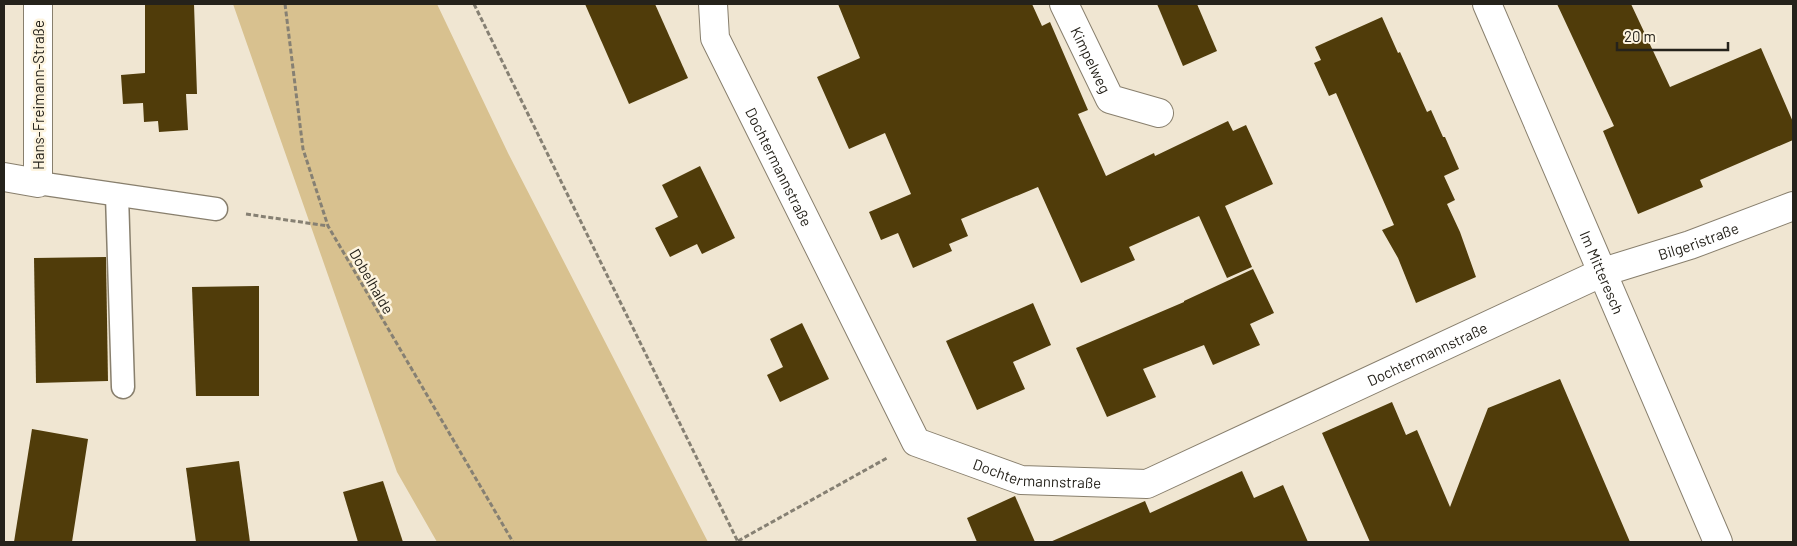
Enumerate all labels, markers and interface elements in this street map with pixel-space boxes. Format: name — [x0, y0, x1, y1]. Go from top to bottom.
street label: Hans-Freimann-Straße — [29, 20, 47, 170]
scale bar — [1617, 20, 1728, 52]
street label: Kimpelweg — [1067, 24, 1115, 96]
text: 20 m — [1624, 27, 1656, 45]
street label: Dochtermannstraße — [742, 104, 816, 229]
street label: Bilgeristraße — [1656, 218, 1741, 263]
street label: Im Mitteresch — [1576, 228, 1628, 317]
street label: Dobelhalde — [346, 245, 398, 317]
street label: Dochtermannstraße — [1364, 318, 1490, 389]
street label: Dochtermannstraße — [971, 454, 1102, 492]

